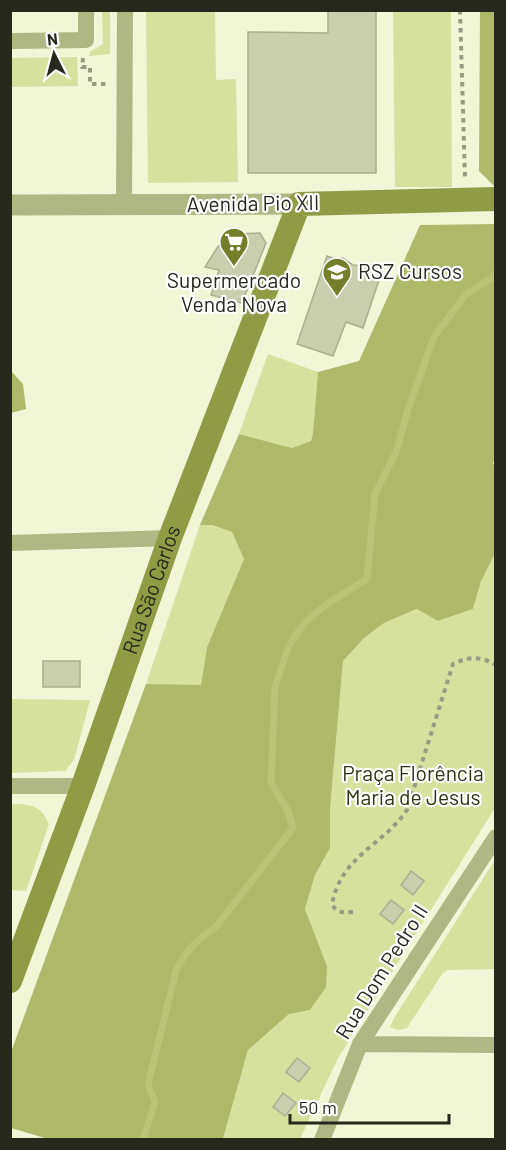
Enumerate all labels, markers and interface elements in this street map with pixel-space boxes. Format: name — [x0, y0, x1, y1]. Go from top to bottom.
north arrow — [24, 24, 84, 84]
text: N — [46, 29, 59, 49]
street label: Avenida Pio XII — [186, 189, 320, 216]
supermarket icon: Supermercado Venda Nova — [218, 226, 250, 268]
school or university icon: RSZ Cursos — [321, 256, 353, 298]
place label: RSZ Cursos — [358, 258, 462, 283]
place label: Supermercado Venda Nova — [167, 267, 301, 316]
street label: Rua São Carlos — [116, 521, 185, 657]
park label: Praça Florência Maria de Jesus — [342, 760, 484, 809]
street label: Rua Dom Pedro II — [329, 899, 432, 1043]
scale bar — [290, 1087, 449, 1125]
text: 50 m — [299, 1096, 337, 1118]

